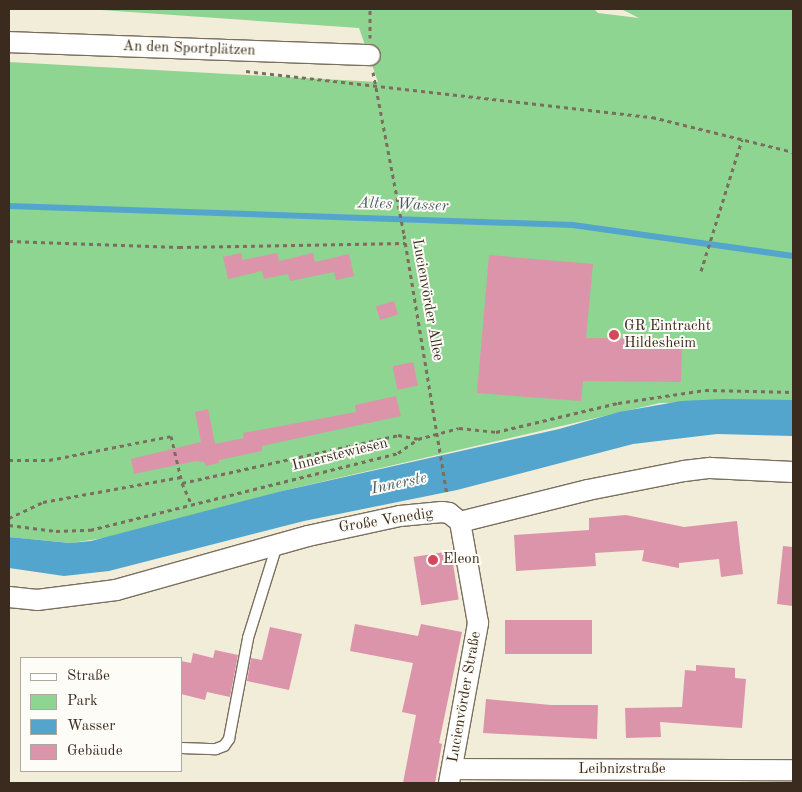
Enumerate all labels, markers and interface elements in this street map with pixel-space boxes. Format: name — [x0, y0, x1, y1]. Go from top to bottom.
street label: An den Sportplätzen — [122, 38, 256, 60]
water label: Altes Wasser — [357, 194, 449, 216]
street label: Lucienvörder Allee — [407, 238, 447, 362]
place label: GR Eintracht Hildesheim — [624, 317, 711, 352]
marker: GR Eintracht Hildesheim — [608, 329, 620, 341]
street label: Innerstewiesen — [290, 434, 390, 476]
water label: Innerste — [369, 469, 429, 499]
street label: Große Venedig — [337, 505, 435, 537]
place label: Eleon — [443, 551, 480, 569]
marker: Eleon — [427, 554, 439, 566]
street label: Lucienvörder Straße — [445, 630, 485, 764]
legend — [20, 657, 182, 772]
text: Straße — [67, 669, 110, 684]
text: Park — [67, 694, 98, 709]
text: Wasser — [67, 719, 115, 734]
text: Gebäude — [67, 744, 123, 759]
street label: Leibnizstraße — [578, 761, 666, 779]

